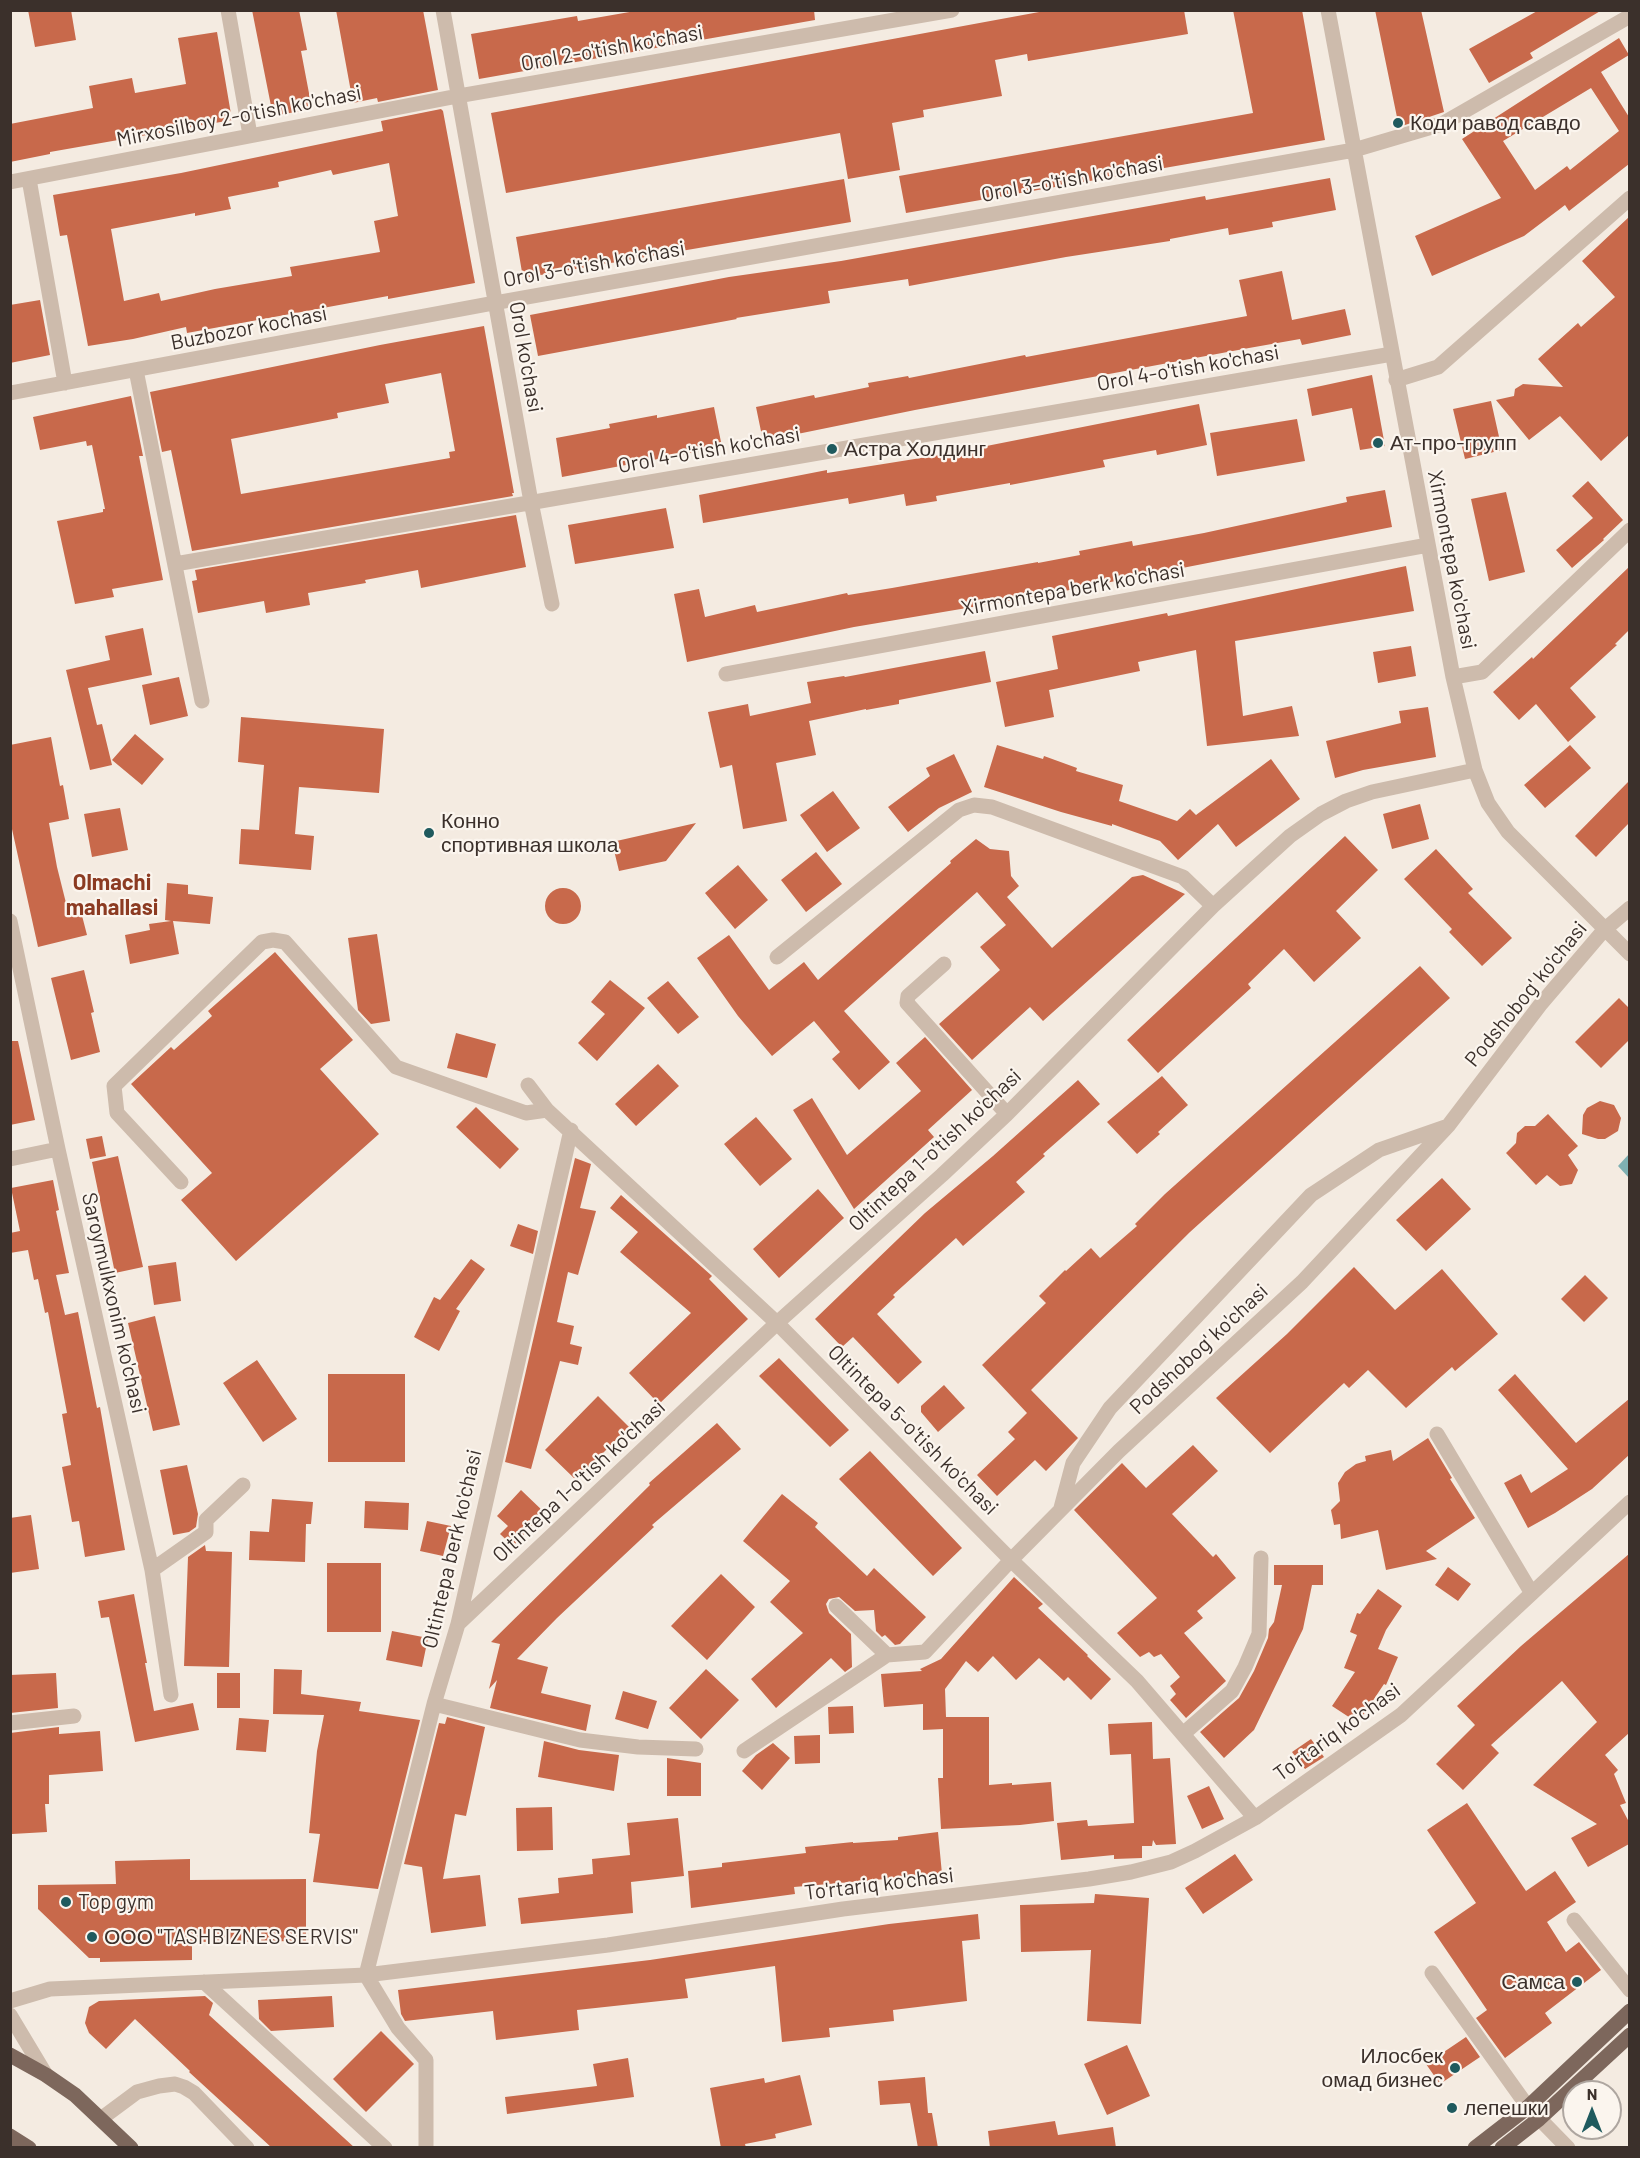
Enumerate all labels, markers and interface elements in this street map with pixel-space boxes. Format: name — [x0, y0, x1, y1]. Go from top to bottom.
street label: Orol 2-o'tish ko'chasi — [519, 20, 705, 76]
street label: Mirxosilboy 2-o'tish ko'chasi — [114, 80, 364, 152]
place label: Коди равод савдо — [1410, 110, 1581, 136]
marker: Коди равод савдо — [1391, 116, 1405, 130]
street label: Orol 3-o'tish ko'chasi — [979, 151, 1165, 207]
street label: Orol 3-o'tish ko'chasi — [501, 236, 687, 292]
street label: Orol ko'chasi — [504, 299, 548, 415]
street label: Buzbozor kochasi — [169, 300, 329, 356]
street label: Orol 4-o'tish ko'chasi — [1095, 340, 1281, 396]
street label: Orol 4-o'tish ko'chasi — [616, 422, 802, 478]
place label: Ат-про-групп — [1390, 430, 1517, 456]
place label: Астра Холдинг — [844, 436, 986, 462]
marker: Ат-про-групп — [1371, 436, 1385, 450]
marker: Астра Холдинг — [825, 442, 839, 456]
street label: Xirmontepa ko'chasi — [1422, 468, 1482, 652]
street label: Xirmontepa berk ko'chasi — [959, 557, 1187, 621]
place label: Конно спортивная школа — [441, 808, 619, 858]
marker: Конно спортивная школа — [422, 826, 436, 840]
district label: Olmachi mahallasi — [66, 870, 158, 921]
street label: Podshobog' ko'chasi — [1460, 916, 1592, 1072]
street label: Oltintepa 1-o'tish ko'chasi — [843, 1063, 1027, 1237]
street label: Saroymulkxonim ko'chasi — [76, 1190, 152, 1416]
street label: Podshobog' ko'chasi — [1125, 1278, 1273, 1420]
street label: Oltintepa 5-o'tish ko'chasi — [823, 1340, 1003, 1520]
street label: Oltintepa 1-o'tish ko'chasi — [487, 1394, 671, 1568]
street label: Oltintepa berk ko'chasi — [417, 1447, 487, 1651]
street label: To'rtariq ko'chasi — [1269, 1678, 1405, 1786]
street label: To'rtariq ko'chasi — [803, 1862, 955, 1906]
place label: Top gym — [78, 1889, 154, 1915]
marker: Top gym — [59, 1895, 73, 1909]
place label: ООО "TASHBIZNES SERVIS" — [104, 1924, 358, 1950]
marker: ООО "TASHBIZNES SERVIS" — [85, 1930, 99, 1944]
place label: Самса — [1501, 1969, 1565, 1995]
marker: Самса — [1570, 1975, 1584, 1989]
place label: Илосбек омад бизнес — [1322, 2043, 1443, 2093]
marker: Илосбек омад бизнес — [1448, 2061, 1462, 2075]
north arrow — [1562, 2080, 1622, 2140]
text: N — [1587, 2084, 1597, 2103]
place label: лепешки — [1464, 2095, 1549, 2121]
marker: лепешки — [1445, 2101, 1459, 2115]

